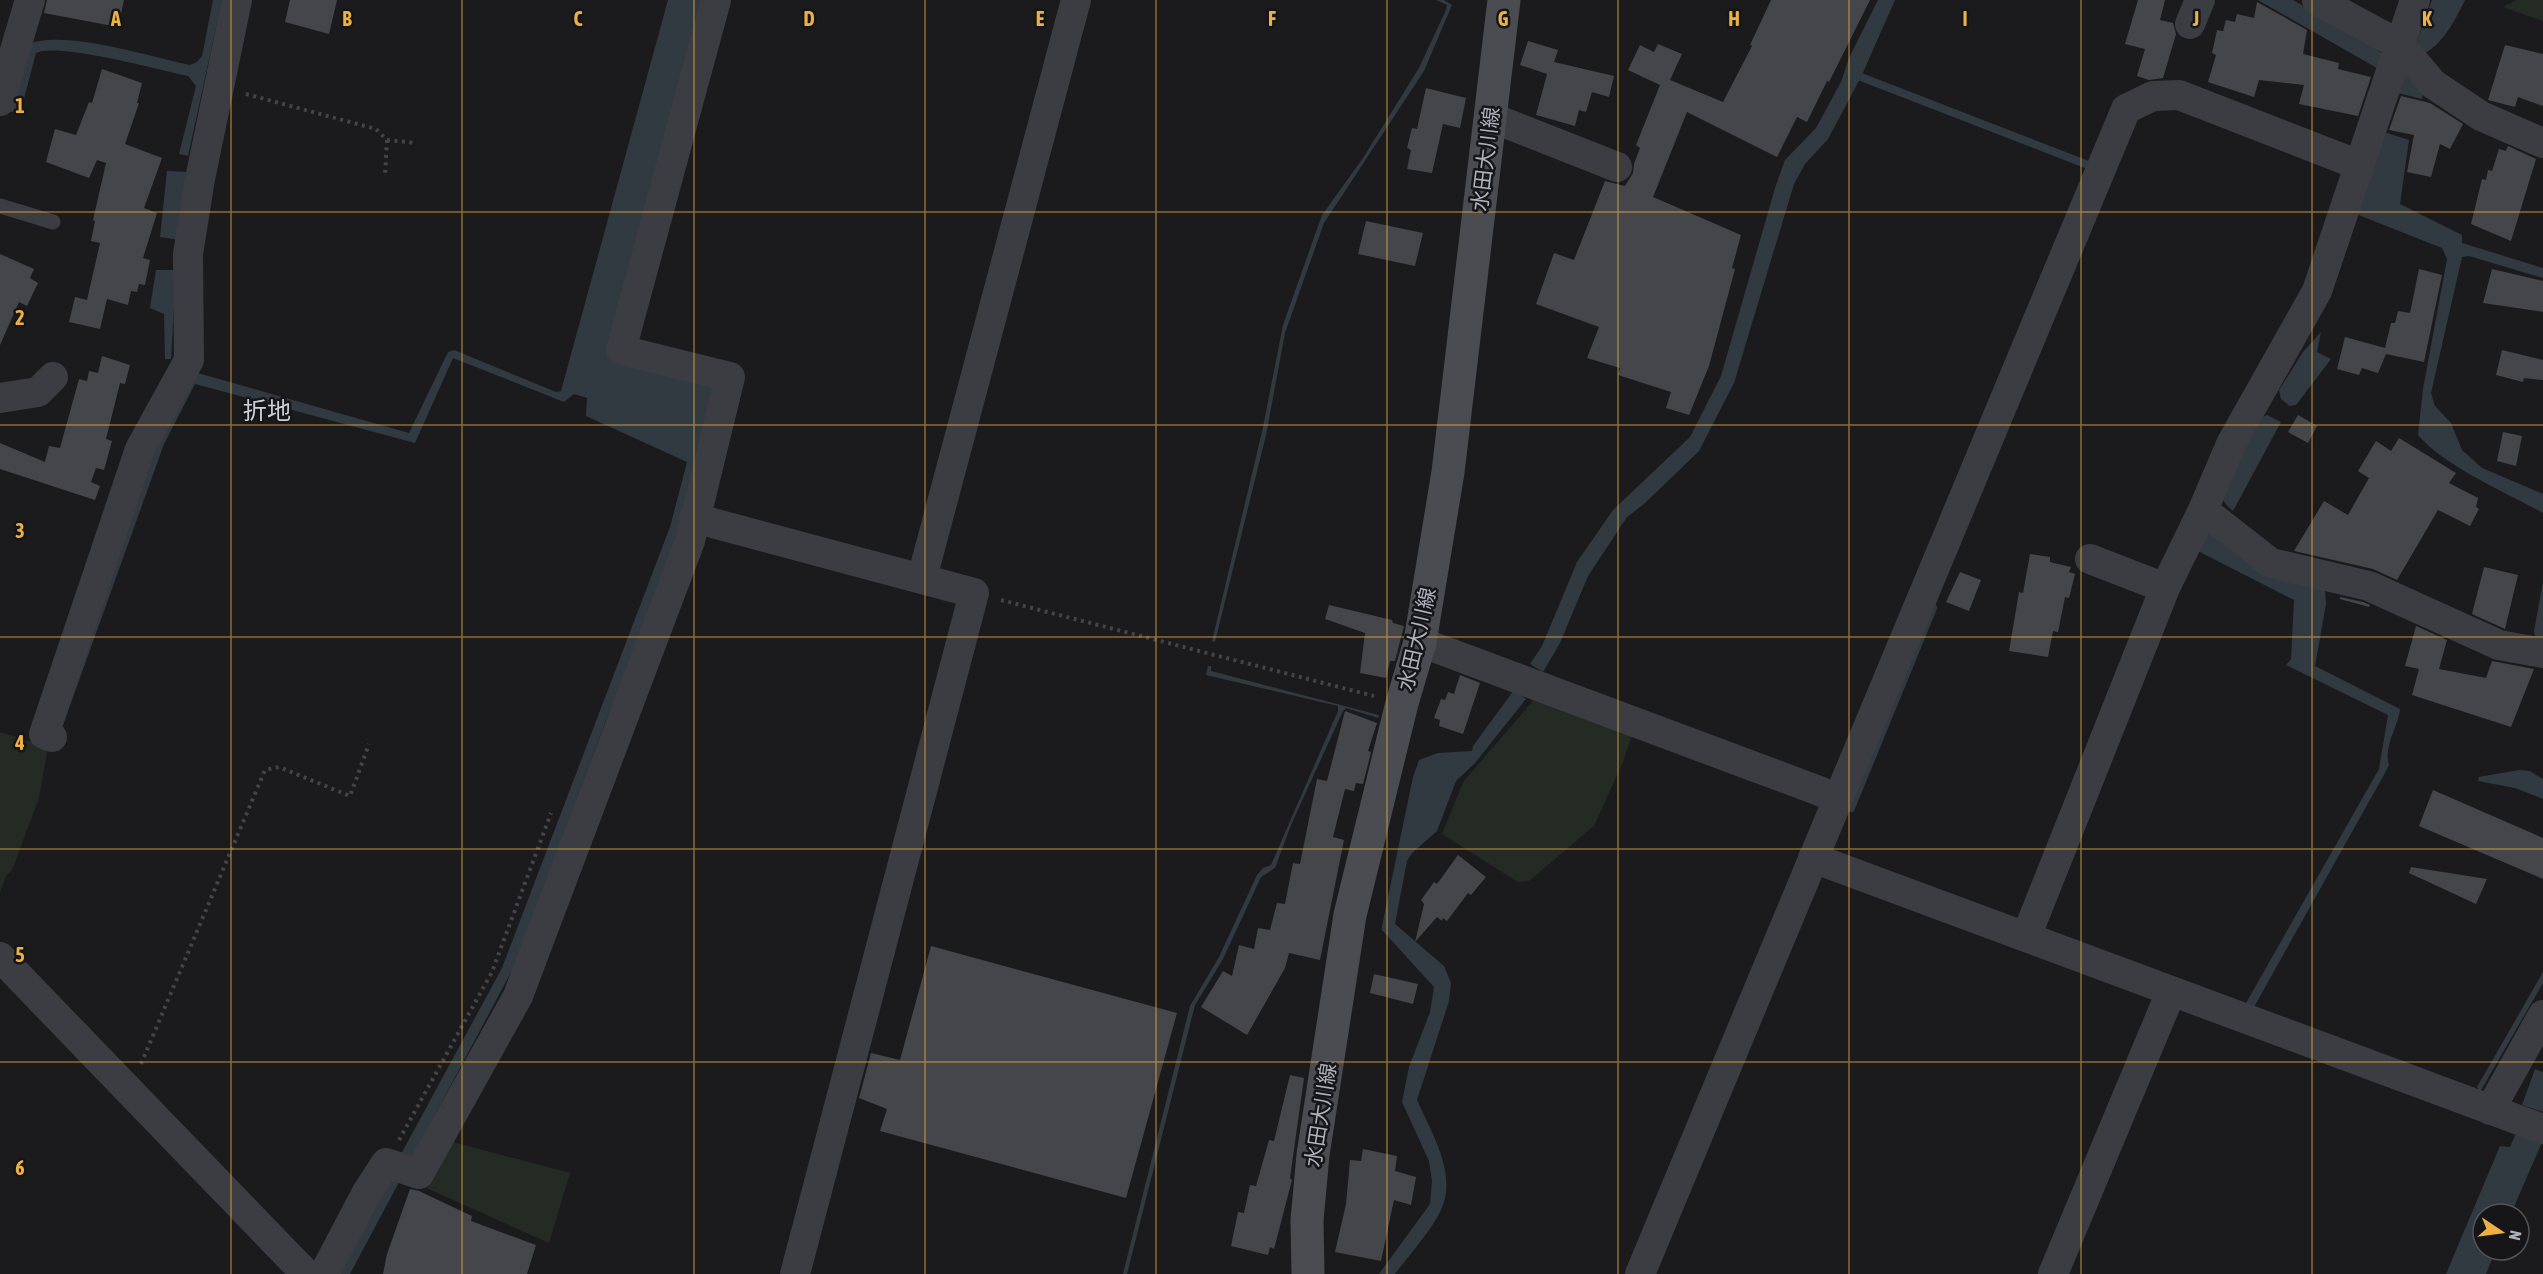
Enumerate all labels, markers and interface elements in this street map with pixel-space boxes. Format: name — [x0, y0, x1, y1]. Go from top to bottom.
text: A — [110, 7, 121, 30]
text: B — [342, 7, 352, 30]
text: C — [574, 7, 583, 30]
text: D — [803, 7, 815, 30]
text: E — [1036, 7, 1045, 30]
text: F — [1268, 7, 1276, 30]
text: G — [1498, 7, 1509, 30]
text: H — [1728, 7, 1740, 30]
text: I — [1962, 7, 1968, 30]
text: J — [2192, 7, 2199, 30]
text: K — [2422, 7, 2432, 30]
text: 1 — [15, 94, 25, 117]
street label: 水田大川線 — [1467, 105, 1503, 213]
text: 2 — [15, 306, 25, 329]
district label: 折地 — [243, 397, 291, 424]
text: 3 — [15, 519, 25, 542]
street label: 水田大川線 — [1392, 585, 1440, 693]
text: 4 — [14, 731, 25, 754]
text: 5 — [15, 943, 25, 966]
street label: 水田大川線 — [1300, 1061, 1340, 1169]
text: 6 — [15, 1156, 25, 1179]
north arrow — [2471, 1202, 2531, 1262]
text: N — [2506, 1229, 2525, 1242]

